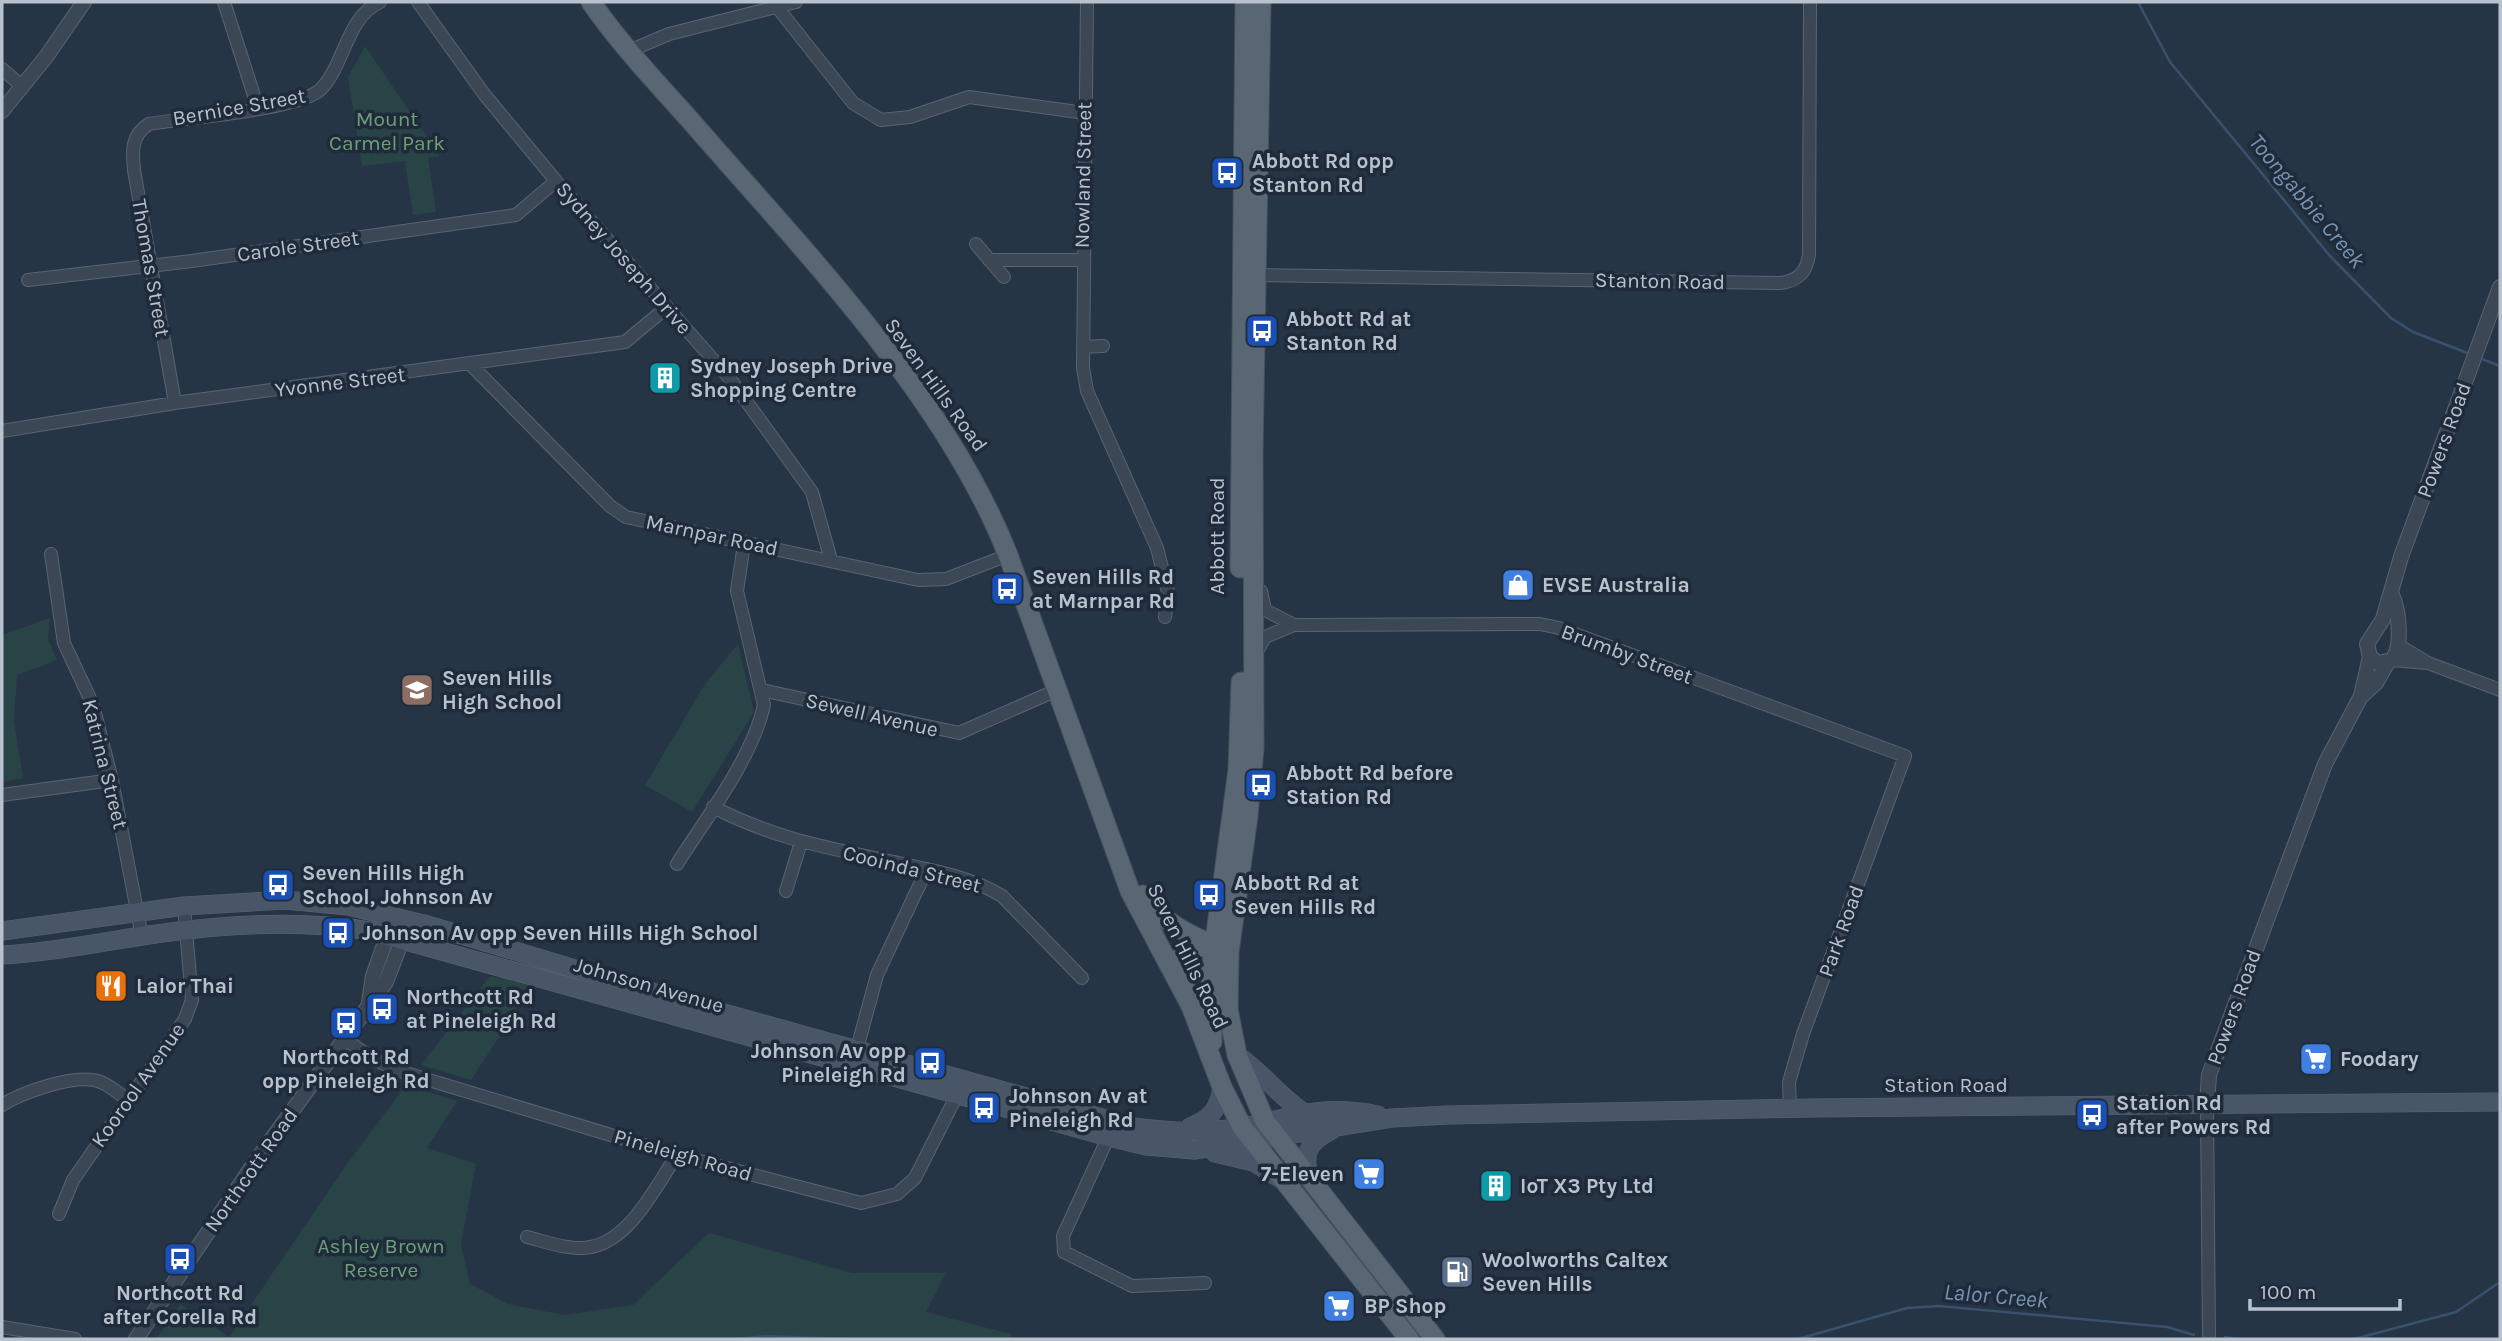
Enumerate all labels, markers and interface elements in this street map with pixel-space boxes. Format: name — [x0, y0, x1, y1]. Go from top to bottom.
street label: Bernice Street — [171, 83, 307, 131]
street label: Nowland Street — [1070, 102, 1096, 248]
park label: Mount Carmel Park — [329, 107, 445, 155]
water label: Toongabbie Creek — [2243, 129, 2371, 274]
place label: Abbott Rd opp Stanton Rd — [1252, 149, 1394, 197]
bus stop icon: Abbott Rd opp Stanton Rd — [1208, 154, 1246, 192]
street label: Sydney Joseph Drive — [551, 177, 697, 339]
street label: Thomas Street — [127, 197, 175, 339]
street label: Carole Street — [236, 226, 361, 266]
street label: Stanton Road — [1595, 268, 1725, 294]
place label: Abbott Rd at Stanton Rd — [1286, 307, 1411, 355]
bus stop icon: Abbott Rd at Stanton Rd — [1243, 312, 1281, 350]
street label: Seven Hills Road — [880, 314, 992, 456]
place label: Sydney Joseph Drive Shopping Centre — [690, 354, 893, 402]
building icon: Sydney Joseph Drive Shopping Centre — [646, 359, 684, 397]
street label: Yvonne Street — [273, 362, 407, 402]
street label: Powers Road — [2412, 379, 2476, 501]
street label: Abbott Road — [1205, 477, 1229, 595]
street label: Marnpar Road — [644, 509, 780, 561]
place label: Seven Hills Rd at Marnpar Rd — [1032, 565, 1175, 613]
shop icon: EVSE Australia — [1499, 566, 1537, 604]
bus stop icon: Seven Hills Rd at Marnpar Rd — [988, 570, 1026, 608]
place label: EVSE Australia — [1542, 573, 1690, 597]
street label: Brumby Street — [1558, 619, 1696, 689]
place label: Seven Hills High School — [442, 666, 562, 714]
school or university icon: Seven Hills High School — [398, 671, 436, 709]
street label: Sewell Avenue — [803, 688, 941, 742]
street label: Katrina Street — [77, 697, 133, 831]
place label: Abbott Rd before Station Rd — [1286, 761, 1453, 809]
bus stop icon: Abbott Rd before Station Rd — [1242, 766, 1280, 804]
street label: Cooinda Street — [840, 840, 984, 898]
place label: Seven Hills High School, Johnson Av — [302, 861, 493, 909]
bus stop icon: Seven Hills High School, Johnson Av — [259, 866, 297, 904]
place label: Abbott Rd at Seven Hills Rd — [1234, 871, 1376, 919]
bus stop icon: Abbott Rd at Seven Hills Rd — [1190, 876, 1228, 914]
street label: Seven Hills Road — [1142, 879, 1234, 1033]
street label: Park Road — [1813, 882, 1869, 980]
bus stop icon: Johnson Av opp Seven Hills High School — [319, 914, 357, 952]
place label: Johnson Av opp Seven Hills High School — [362, 921, 758, 945]
street label: Powers Road — [2202, 946, 2266, 1068]
street label: Johnson Avenue — [571, 952, 727, 1018]
restaurant icon: Lalor Thai — [92, 967, 130, 1005]
place label: Lalor Thai — [136, 974, 234, 998]
place label: Northcott Rd at Pineleigh Rd — [406, 985, 557, 1033]
bus stop icon: Northcott Rd at Pineleigh Rd — [363, 990, 401, 1028]
bus stop icon: Northcott Rd opp Pineleigh Rd — [327, 1004, 365, 1042]
street label: Koorool Avenue — [86, 1018, 190, 1152]
place label: Johnson Av opp Pineleigh Rd — [751, 1039, 906, 1087]
supermarket icon: Foodary — [2297, 1040, 2335, 1078]
bus stop icon: Johnson Av opp Pineleigh Rd — [911, 1044, 949, 1082]
place label: Northcott Rd opp Pineleigh Rd — [262, 1045, 430, 1093]
place label: Foodary — [2340, 1047, 2419, 1071]
street label: Station Road — [1884, 1073, 2008, 1097]
place label: Johnson Av at Pineleigh Rd — [1009, 1084, 1147, 1132]
bus stop icon: Johnson Av at Pineleigh Rd — [965, 1089, 1003, 1127]
place label: Station Rd after Powers Rd — [2116, 1091, 2271, 1139]
bus stop icon: Station Rd after Powers Rd — [2073, 1096, 2111, 1134]
street label: Northcott Road — [199, 1104, 303, 1236]
street label: Pineleigh Road — [611, 1124, 755, 1186]
supermarket icon: 7-Eleven — [1350, 1155, 1388, 1193]
place label: 7-Eleven — [1261, 1162, 1344, 1186]
building icon: IoT X3 Pty Ltd — [1477, 1167, 1515, 1205]
place label: IoT X3 Pty Ltd — [1520, 1174, 1654, 1198]
park label: Ashley Brown Reserve — [317, 1234, 445, 1282]
bus stop icon: Northcott Rd after Corella Rd — [161, 1240, 199, 1278]
place label: Woolworths Caltex Seven Hills — [1482, 1248, 1668, 1296]
fuel station icon: Woolworths Caltex Seven Hills — [1438, 1253, 1476, 1291]
scale bar — [2250, 1268, 2400, 1312]
water label: Lalor Creek — [1943, 1278, 2050, 1314]
text: 100 m — [2260, 1280, 2317, 1304]
place label: Northcott Rd after Corella Rd — [103, 1281, 257, 1329]
supermarket icon: BP Shop — [1320, 1287, 1358, 1325]
place label: BP Shop — [1364, 1294, 1446, 1318]

